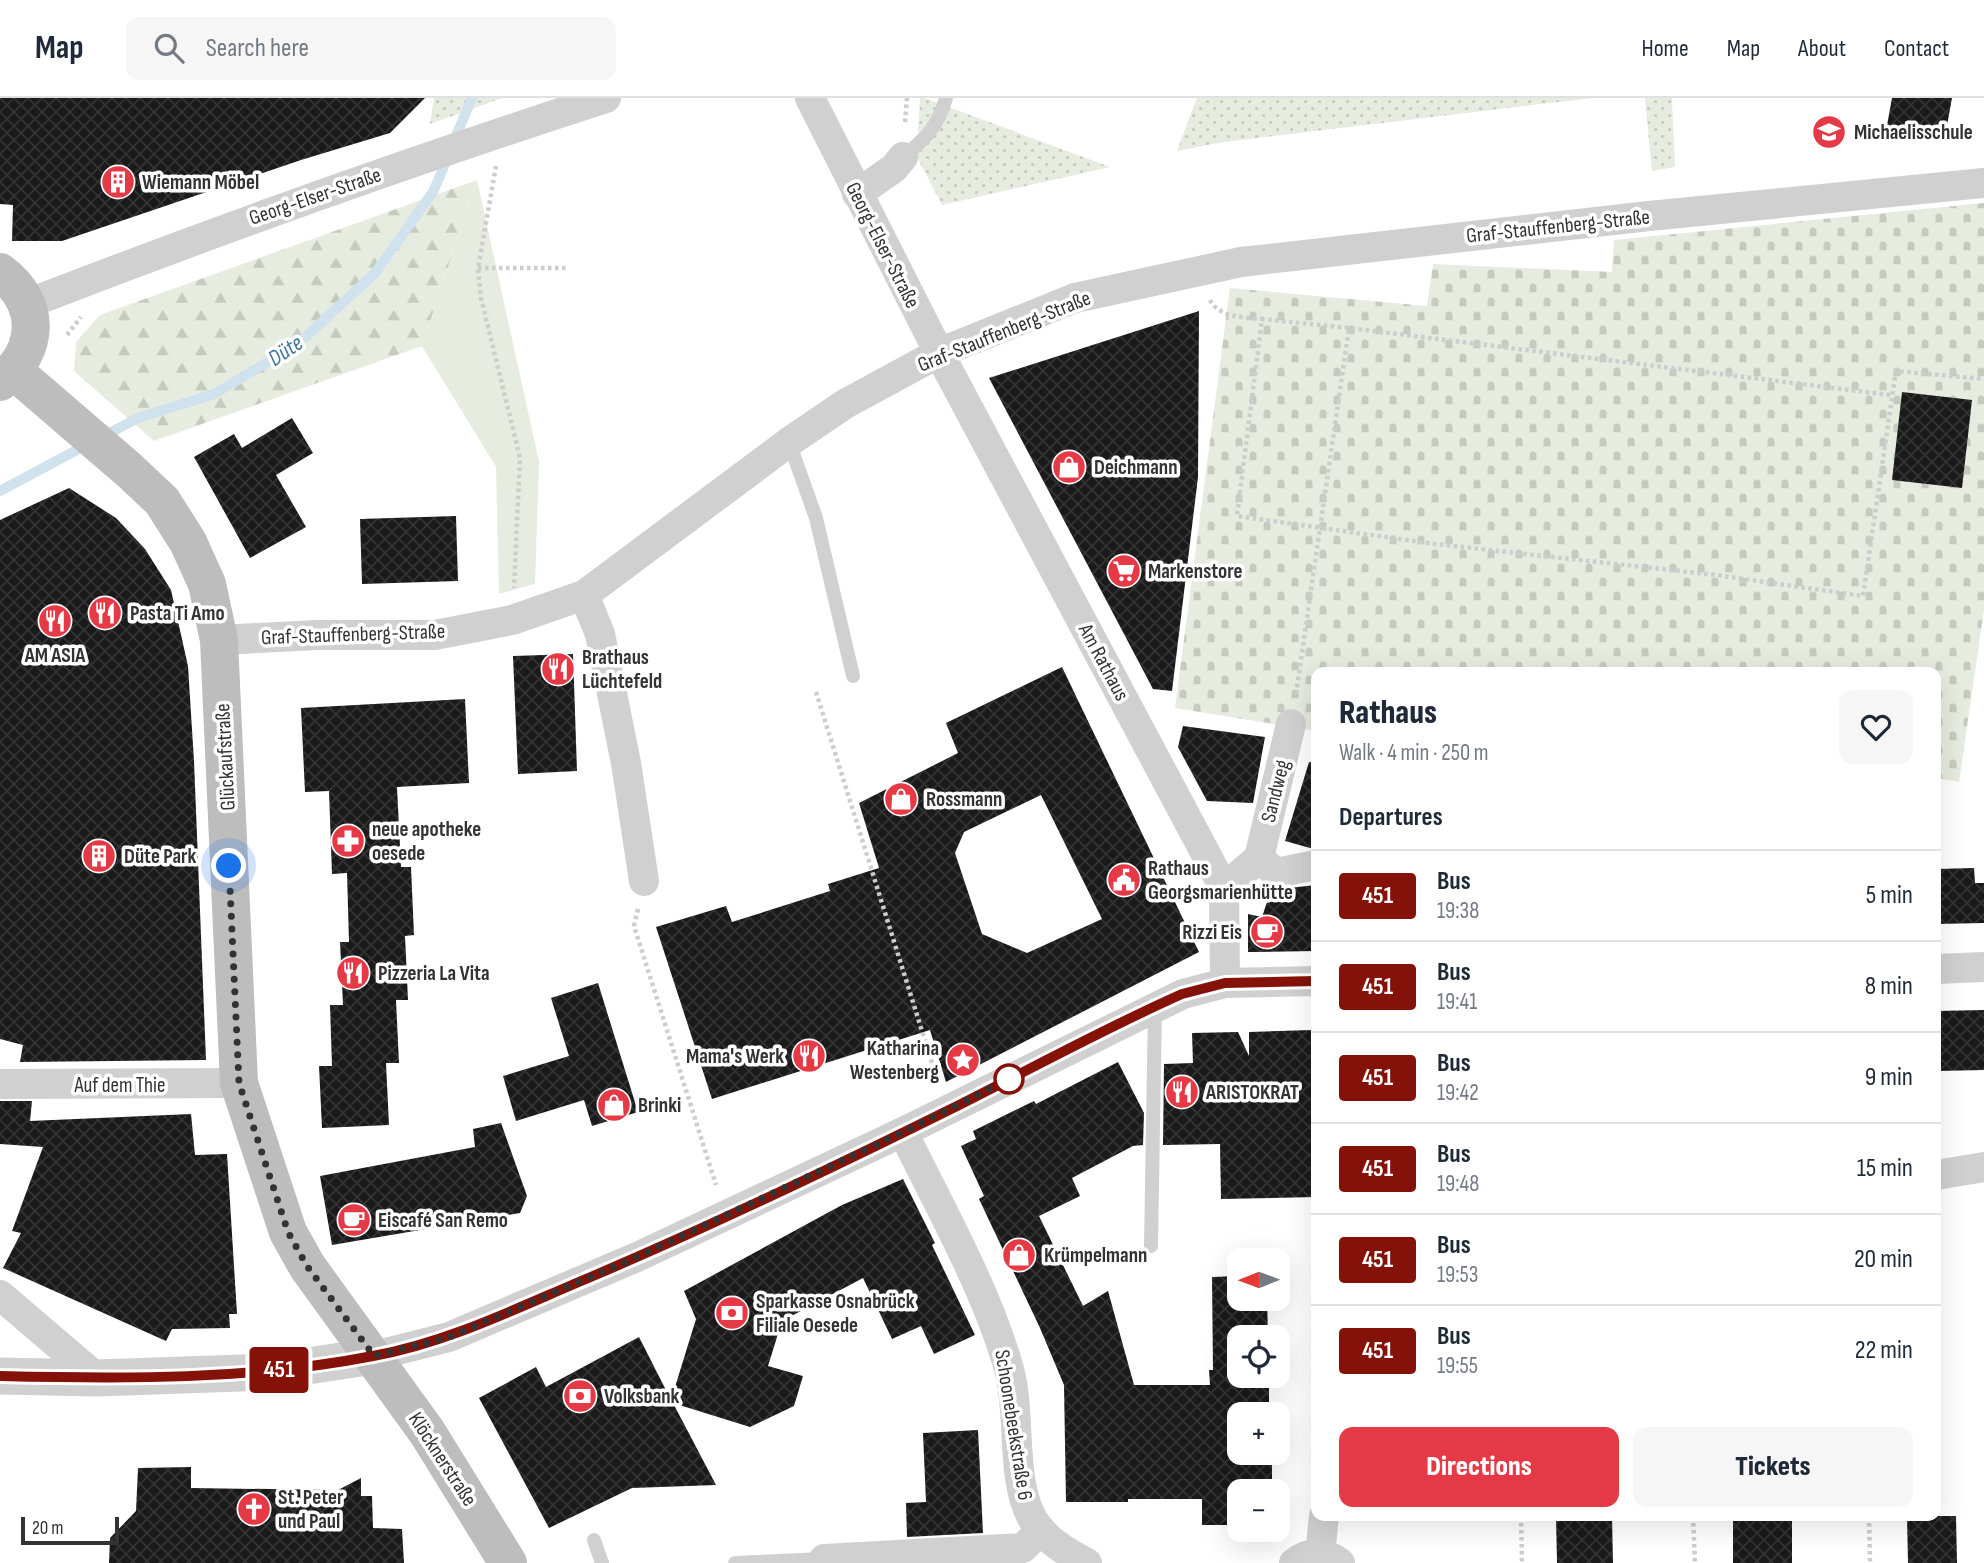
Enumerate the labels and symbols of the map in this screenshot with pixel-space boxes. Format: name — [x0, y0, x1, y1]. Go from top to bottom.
school or university icon: Michaelisschule — [1810, 113, 1848, 151]
place label: Michaelisschule — [1854, 120, 1973, 145]
street label: Georg-Elser-Straße — [246, 162, 385, 231]
building icon: Wiemann Möbel — [99, 163, 137, 201]
place label: Wiemann Möbel — [142, 170, 259, 195]
street label: Georg-Elser-Straße — [840, 178, 925, 312]
street label: Graf-Stauffenberg-Straße — [1465, 204, 1651, 249]
street label: Graf-Stauffenberg-Straße — [914, 285, 1094, 378]
water label: Düte — [263, 329, 308, 373]
shop icon: Deichmann — [1050, 448, 1088, 486]
place label: Deichmann — [1094, 455, 1178, 480]
supermarket icon: Markenstore — [1105, 552, 1143, 590]
place label: Markenstore — [1148, 559, 1242, 584]
restaurant icon: Pasta Ti Amo — [86, 594, 124, 632]
place label: Pasta Ti Amo — [130, 601, 225, 626]
restaurant icon: AM ASIA — [36, 602, 74, 640]
street label: Graf-Stauffenberg-Straße — [260, 619, 446, 650]
street label: Am Rathaus — [1072, 619, 1134, 705]
place label: AM ASIA — [24, 643, 86, 668]
place label: Brathaus Lüchtefeld — [582, 645, 662, 694]
restaurant icon: Brathaus Lüchtefeld — [539, 650, 577, 688]
street label: Glückaufstraße — [210, 703, 241, 811]
street label: Sandweg — [1256, 757, 1295, 825]
shop icon: Rossmann — [882, 780, 920, 818]
place label: Rossmann — [926, 787, 1002, 812]
place label: neue apotheke oesede — [372, 817, 481, 866]
pharmacy icon: neue apotheke oesede — [329, 822, 367, 860]
building icon: Düte Park — [80, 837, 118, 875]
place label: Düte Park — [124, 844, 196, 869]
your location — [211, 848, 246, 883]
place label: Rathaus Georgsmarienhütte — [1148, 856, 1293, 905]
public building icon: Rathaus Georgsmarienhütte — [1105, 861, 1143, 899]
cafe icon: Rizzi Eis — [1248, 913, 1286, 951]
place label: Rizzi Eis — [1182, 920, 1242, 945]
restaurant icon: Pizzeria La Vita — [334, 954, 372, 992]
place label: Pizzeria La Vita — [378, 961, 490, 986]
place label: Katharina Westenberg — [850, 1036, 939, 1085]
restaurant icon: Mama's Werk — [790, 1037, 828, 1075]
place icon: Katharina Westenberg — [944, 1041, 982, 1079]
place label: Mama's Werk — [686, 1044, 784, 1069]
unlabelled marker — [994, 1064, 1024, 1094]
street label: Auf dem Thie — [74, 1073, 165, 1098]
restaurant icon: ARISTOKRAT — [1163, 1073, 1201, 1111]
place label: ARISTOKRAT — [1205, 1080, 1299, 1105]
shop icon: Brinki — [595, 1086, 633, 1124]
place label: Brinki — [638, 1093, 681, 1118]
cafe icon: Eiscafé San Remo — [335, 1201, 373, 1239]
place label: Eiscafé San Remo — [378, 1208, 508, 1233]
shop icon: Krümpelmann — [1000, 1236, 1038, 1274]
place label: Krümpelmann — [1044, 1243, 1147, 1268]
north arrow — [1227, 1248, 1290, 1311]
place label: Sparkasse Osnabrück Filiale Oesede — [756, 1289, 915, 1338]
bank icon: Sparkasse Osnabrück Filiale Oesede — [713, 1294, 751, 1332]
line badge: 451 — [239, 1347, 319, 1393]
street label: Schoonebeekstraße 6 — [989, 1348, 1038, 1502]
bank icon: Volksbank — [561, 1377, 599, 1415]
place label: Volksbank — [604, 1384, 680, 1409]
street label: Klöcknerstraße — [403, 1408, 482, 1511]
place label: St. Peter und Paul — [278, 1485, 344, 1534]
church icon: St. Peter und Paul — [235, 1490, 273, 1528]
scale bar — [21, 1514, 119, 1546]

